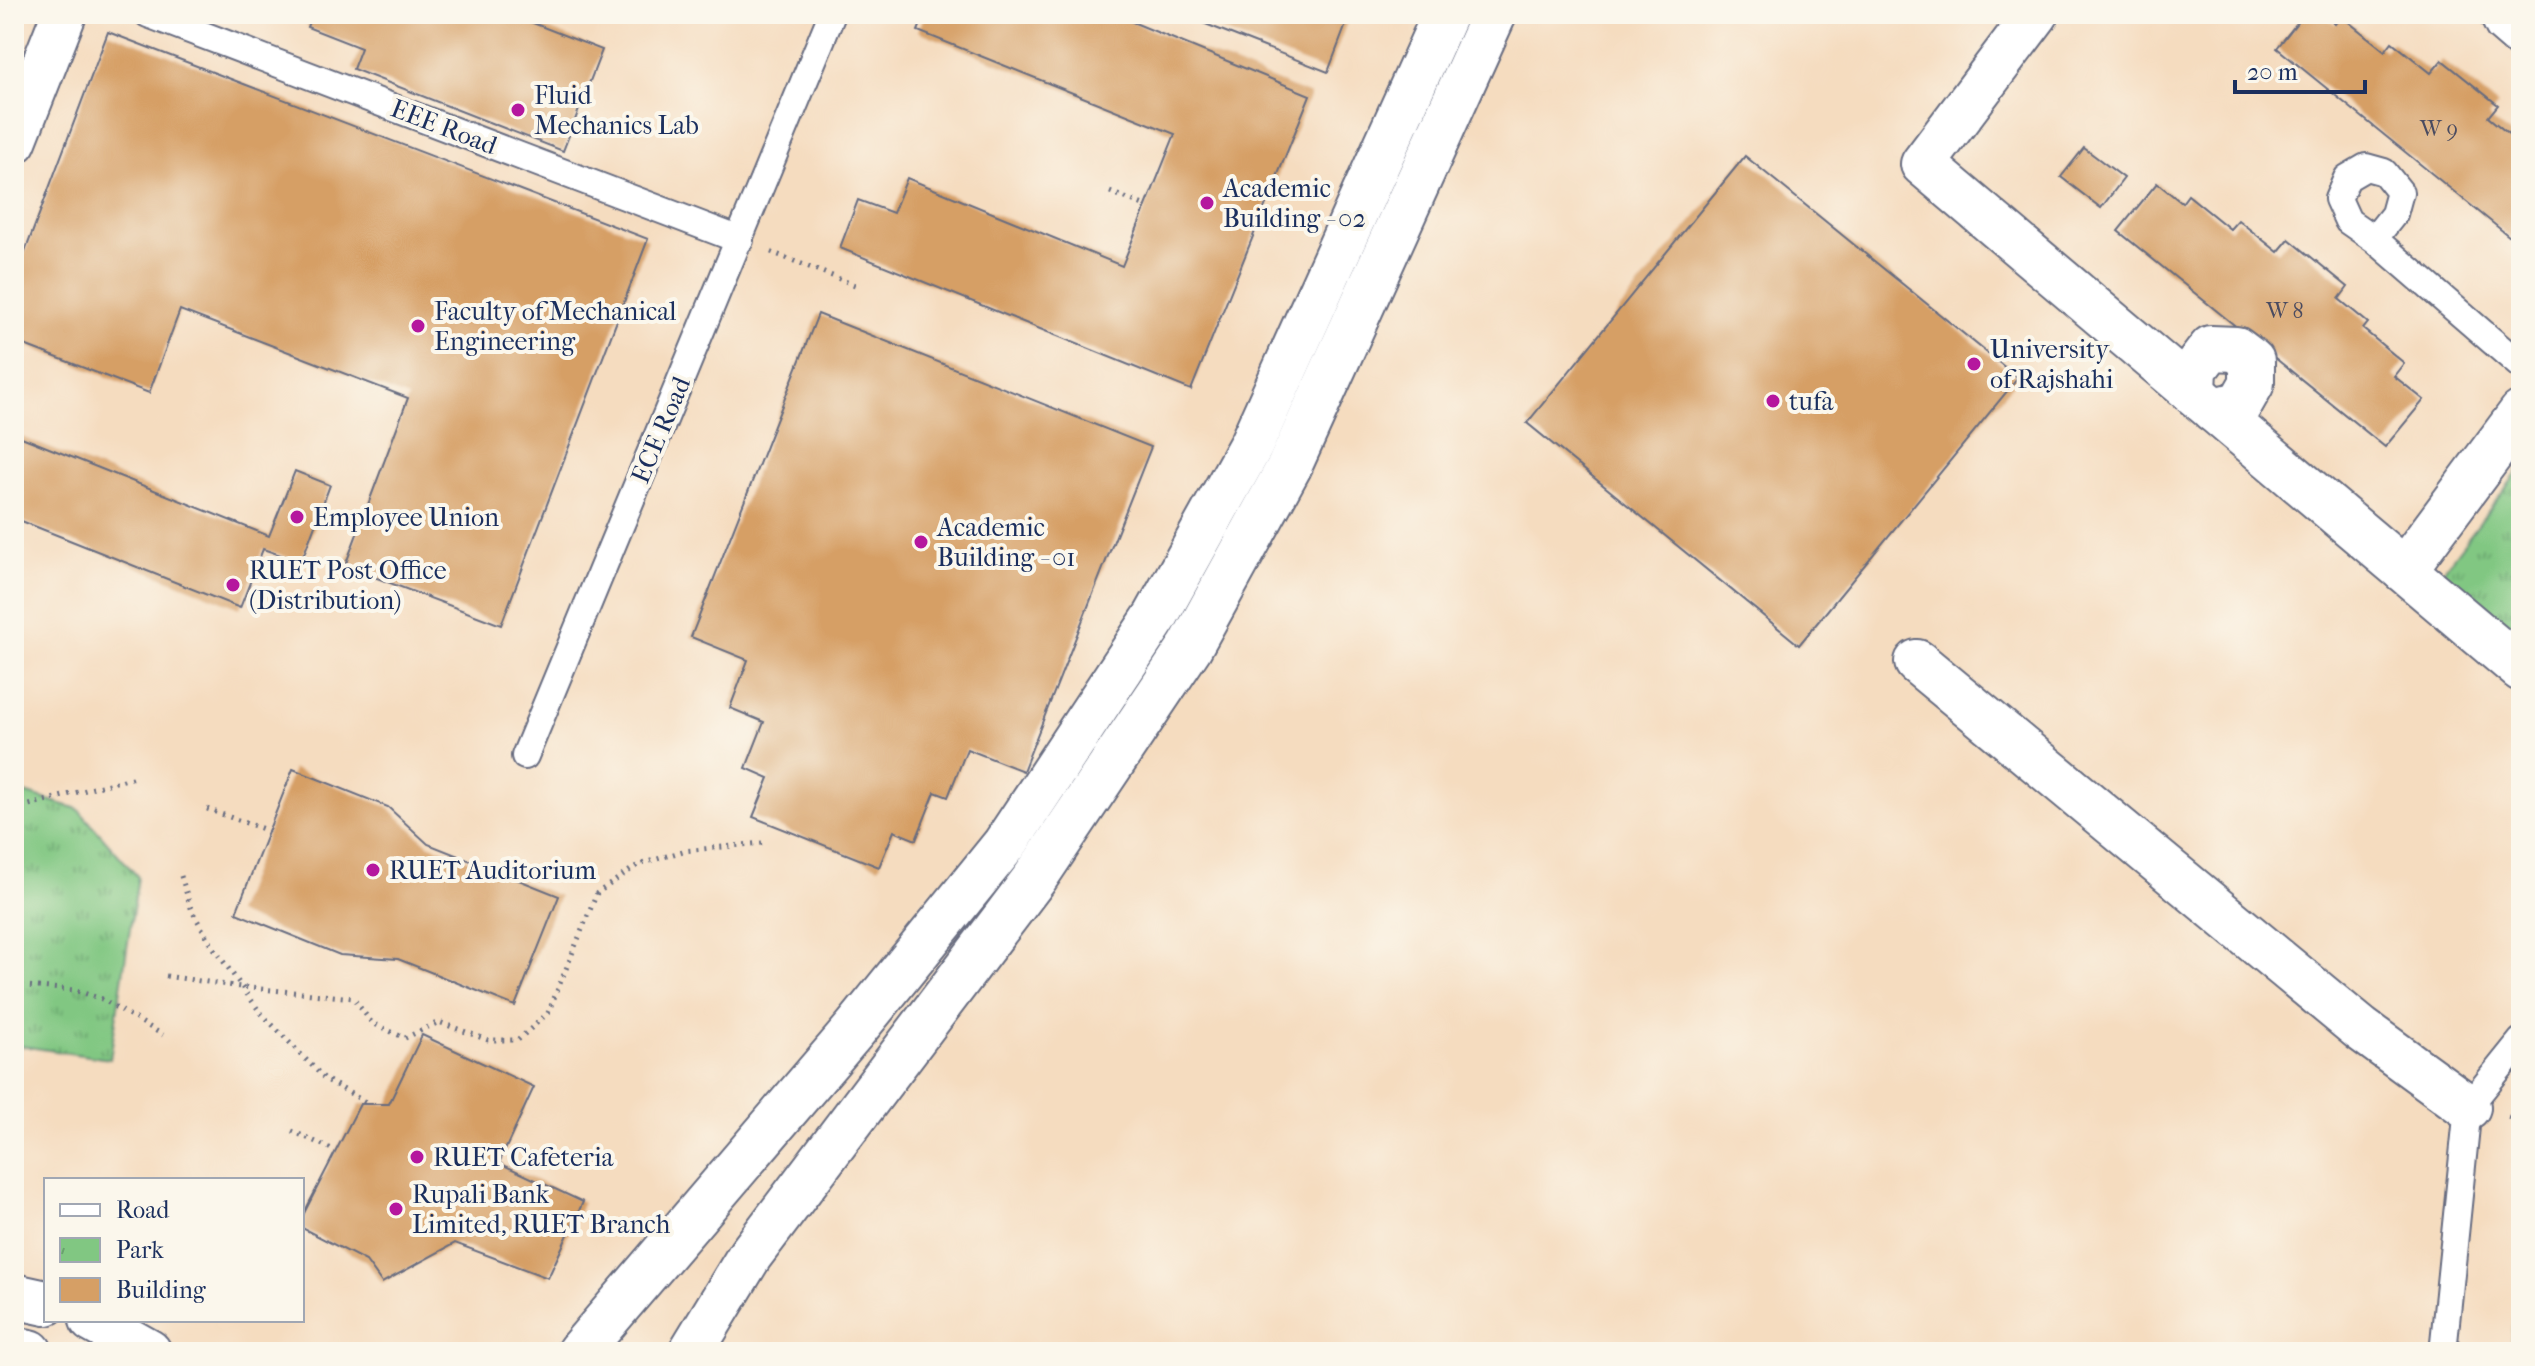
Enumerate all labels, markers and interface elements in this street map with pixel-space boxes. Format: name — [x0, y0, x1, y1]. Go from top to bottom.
scale bar — [2235, 44, 2365, 94]
text: 20 m — [2247, 58, 2298, 86]
place label: Fluid Mechanics Lab — [534, 80, 699, 141]
street label: EEE Road — [387, 93, 502, 162]
marker: Fluid Mechanics Lab — [509, 101, 527, 119]
house number: W 9 — [2419, 116, 2458, 142]
place label: Academic Building - 02 — [1222, 173, 1366, 234]
marker: Academic Building - 02 — [1198, 194, 1216, 212]
place label: Faculty of Mechanical Engineering — [434, 296, 676, 357]
house number: W 8 — [2265, 298, 2304, 324]
marker: Faculty of Mechanical Engineering — [409, 317, 427, 335]
place label: University of Rajshahi — [1990, 334, 2114, 395]
marker: University of Rajshahi — [1965, 355, 1983, 373]
street label: ECE Road — [625, 371, 698, 488]
place label: tufa — [1789, 386, 1835, 417]
marker: tufa — [1764, 392, 1782, 410]
place label: Employee Union — [313, 502, 499, 533]
marker: Employee Union — [288, 508, 306, 526]
place label: Academic Building - 01 — [936, 512, 1076, 573]
marker: Academic Building - 01 — [912, 533, 930, 551]
place label: RUET Post Office (Distribution) — [249, 555, 447, 616]
marker: RUET Post Office (Distribution) — [224, 576, 242, 594]
place label: RUET Auditorium — [389, 855, 597, 886]
marker: RUET Auditorium — [364, 861, 382, 879]
place label: RUET Cafeteria — [433, 1142, 615, 1173]
marker: RUET Cafeteria — [408, 1148, 426, 1166]
legend — [44, 1178, 304, 1322]
place label: Rupali Bank Limited, RUET Branch — [412, 1179, 671, 1240]
text: Road — [116, 1196, 170, 1224]
marker: Rupali Bank Limited, RUET Branch — [387, 1200, 405, 1218]
text: Park — [116, 1236, 164, 1264]
text: Building — [116, 1276, 207, 1304]

